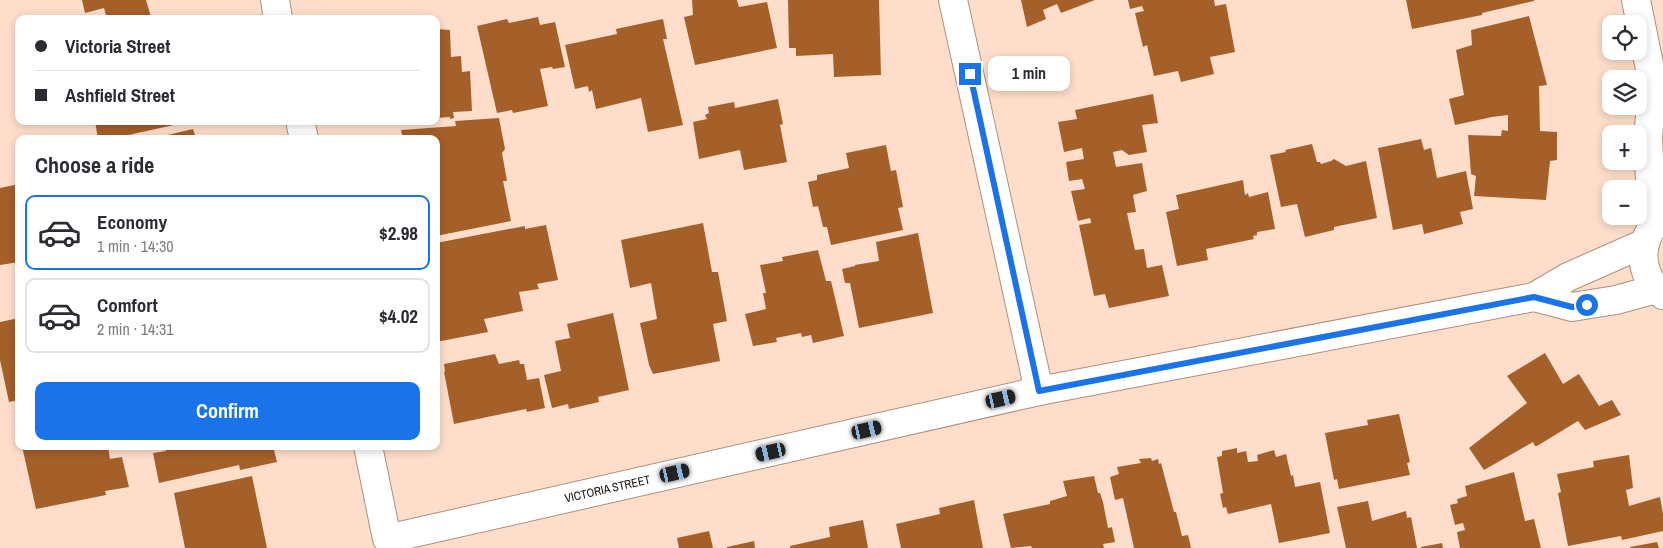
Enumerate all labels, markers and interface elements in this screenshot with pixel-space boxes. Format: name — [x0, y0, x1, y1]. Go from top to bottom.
map controls — [1602, 15, 1647, 225]
button: locate — [1602, 15, 1647, 60]
text: Victoria Street — [65, 33, 170, 59]
callout: 1 min — [988, 56, 1070, 92]
text: 1 min — [1012, 62, 1046, 84]
route end — [959, 63, 981, 85]
button: layers — [1602, 70, 1647, 115]
text: Ashfield Street — [65, 82, 175, 108]
button: + — [1602, 125, 1647, 170]
text: Choose a ride — [35, 150, 154, 180]
button: − — [1602, 180, 1647, 225]
text: Economy — [97, 209, 167, 235]
icon: car — [37, 210, 82, 255]
text: $2.98 — [379, 220, 418, 246]
text: 1 min · 14:30 — [97, 235, 174, 257]
text: Comfort — [97, 292, 158, 318]
icon: car — [37, 293, 82, 338]
route start — [1576, 294, 1598, 316]
text: $4.02 — [379, 303, 418, 329]
text: 2 min · 14:31 — [97, 318, 174, 340]
button: Confirm — [35, 382, 420, 440]
car — [984, 388, 1017, 410]
car — [850, 419, 883, 441]
car — [754, 441, 787, 463]
car — [658, 462, 691, 484]
street label: VICTORIA STREET — [563, 471, 652, 506]

